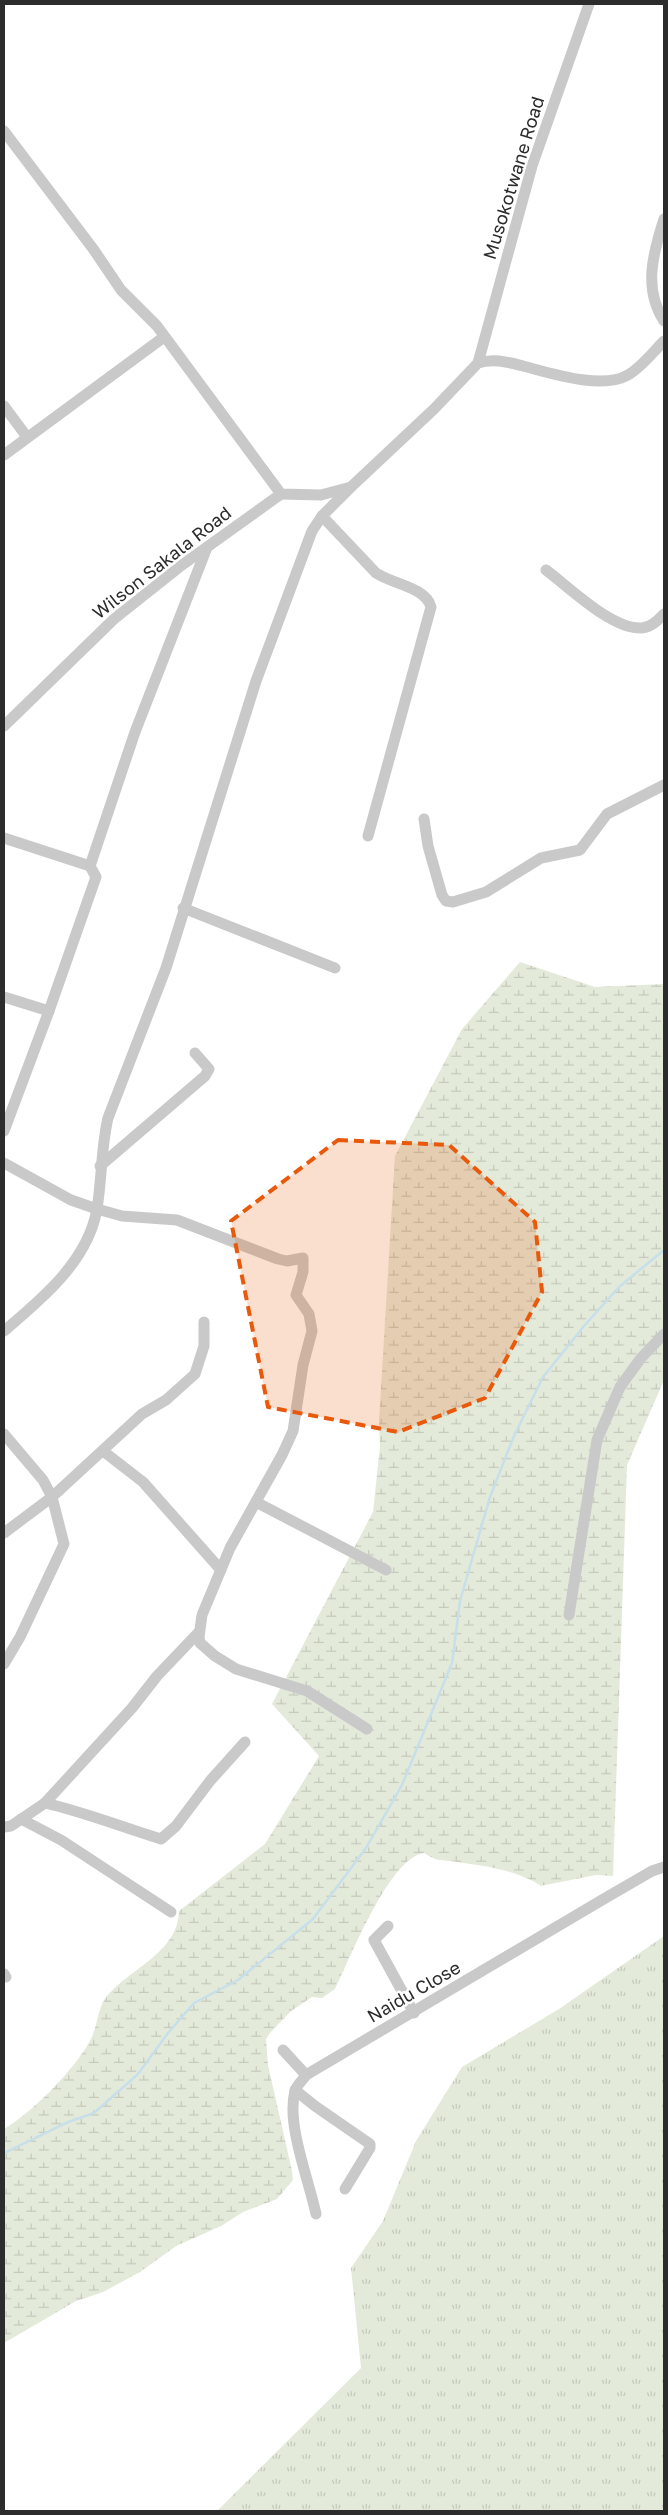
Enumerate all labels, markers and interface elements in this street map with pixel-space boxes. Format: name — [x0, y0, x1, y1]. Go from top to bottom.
street label: Musokotwane Road — [478, 94, 548, 262]
street label: Wilson Sakala Road — [88, 501, 235, 623]
street label: Naidu Close — [363, 1956, 464, 2027]

